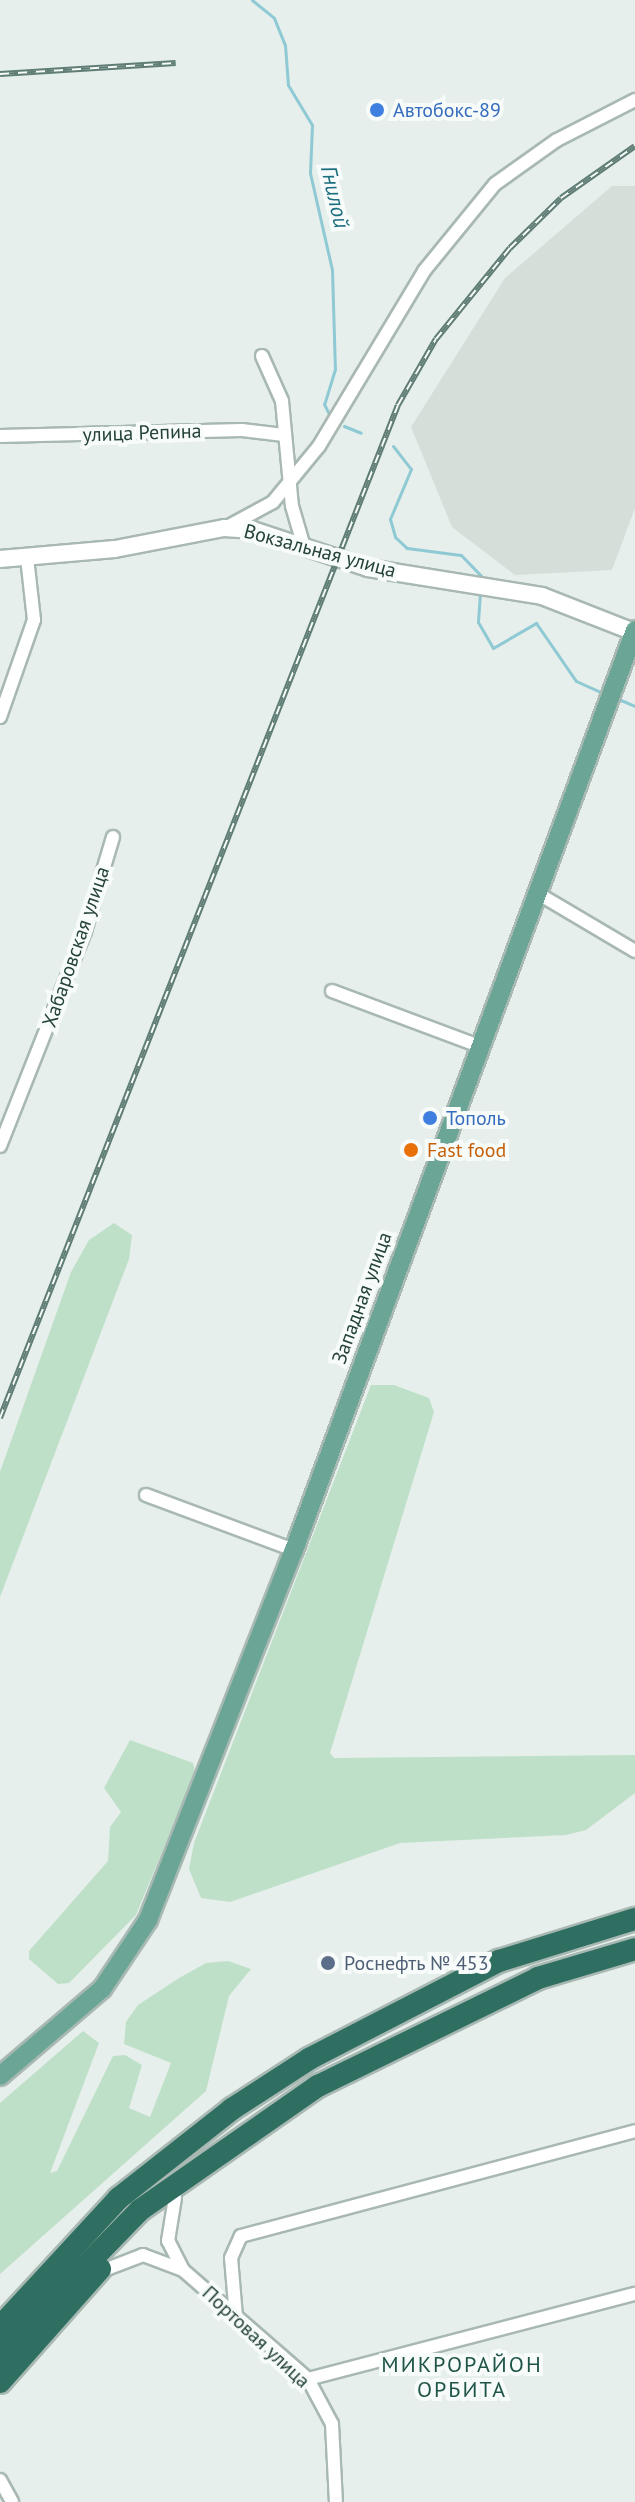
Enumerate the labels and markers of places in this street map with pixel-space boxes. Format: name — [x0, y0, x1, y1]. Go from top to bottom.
place label: Автобокс-89 — [393, 98, 501, 122]
marker: Автобокс-89 — [368, 101, 386, 119]
place label: Тополь — [446, 1106, 506, 1130]
marker: Тополь — [421, 1109, 439, 1127]
place label: Fast food — [427, 1138, 506, 1162]
marker: Fast food — [402, 1141, 420, 1159]
place label: Роснефть № 453 — [344, 1951, 489, 1975]
marker: Роснефть № 453 — [319, 1954, 337, 1972]

